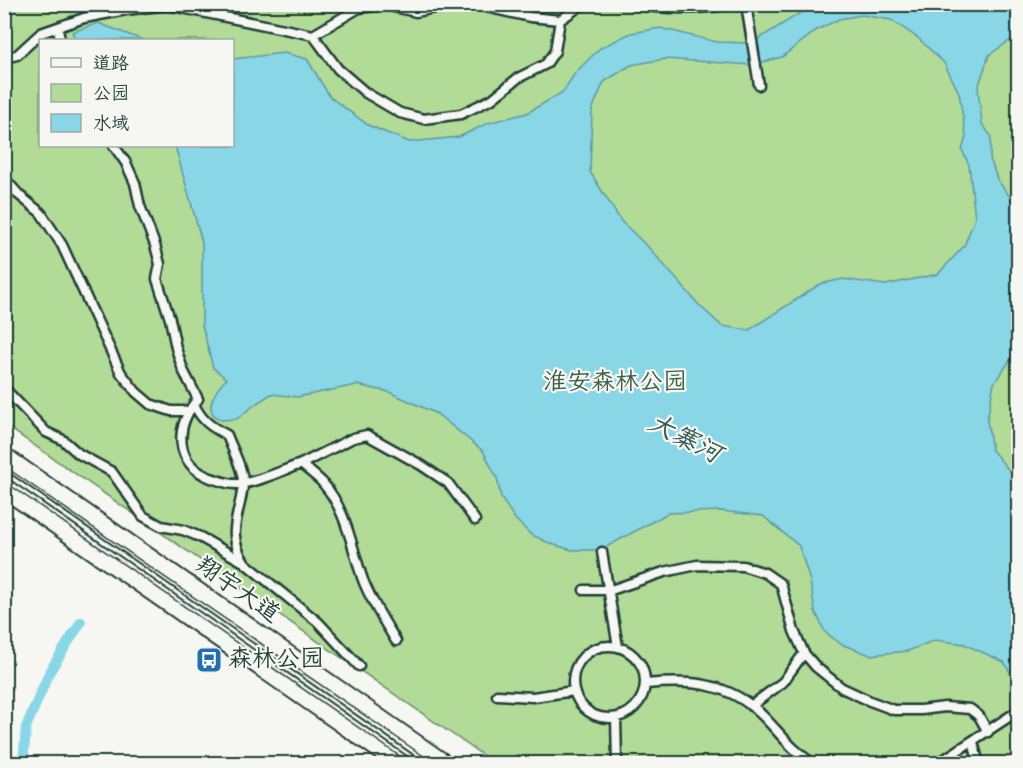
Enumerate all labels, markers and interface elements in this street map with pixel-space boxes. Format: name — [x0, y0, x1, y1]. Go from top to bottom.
legend — [39, 39, 234, 147]
text: 道路 — [93, 52, 129, 78]
text: 公园 — [93, 82, 129, 108]
text: 水域 — [93, 112, 129, 138]
park label: 淮安森林公园 — [543, 366, 687, 401]
water label: 大寨河 — [641, 405, 731, 476]
street label: 翔宇大道 — [188, 549, 286, 633]
place label: 森林公园 — [228, 643, 324, 678]
bus stop icon: 森林公园 — [194, 645, 224, 675]

